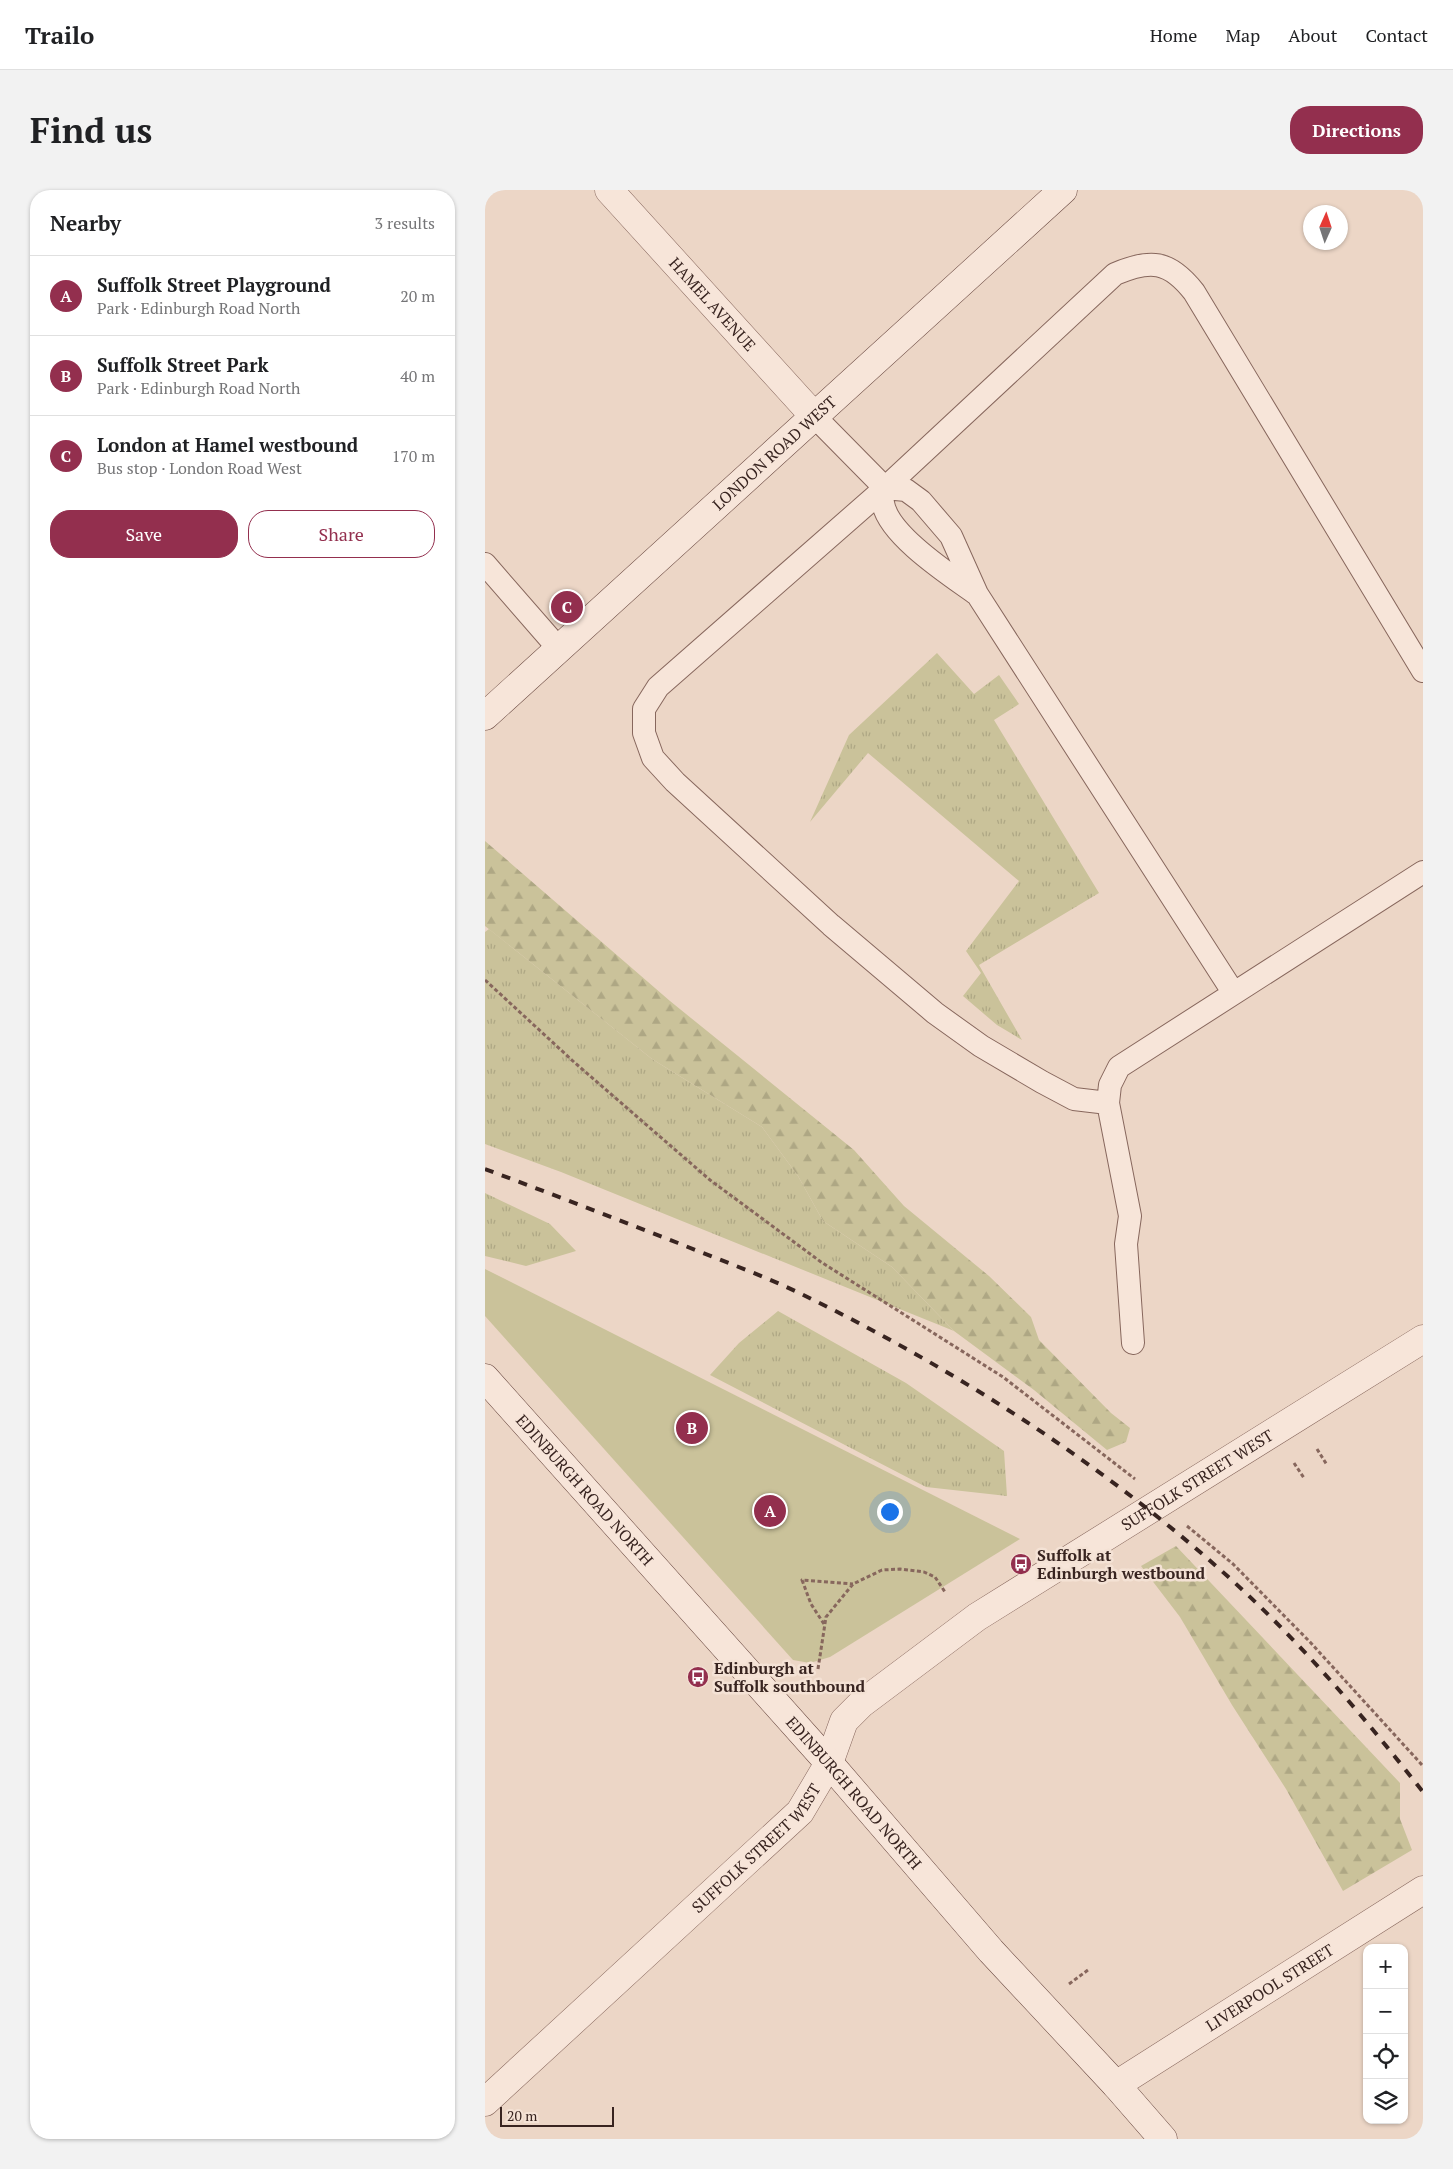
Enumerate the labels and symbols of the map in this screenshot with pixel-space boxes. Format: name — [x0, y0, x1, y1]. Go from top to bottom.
north arrow — [1303, 205, 1348, 250]
street label: HAMEL AVENUE — [664, 252, 761, 356]
street label: LONDON ROAD WEST — [707, 391, 841, 515]
pin: C — [551, 588, 583, 626]
street label: EDINBURGH ROAD NORTH — [511, 1409, 659, 1571]
pin: B — [676, 1409, 708, 1447]
street label: SUFFOLK STREET WEST — [1117, 1424, 1277, 1536]
pin: A — [754, 1492, 786, 1530]
your location — [877, 1499, 903, 1525]
place label: Suffolk at Edinburgh westbound — [1037, 1544, 1205, 1584]
bus stop icon: Suffolk at Edinburgh westbound — [1009, 1552, 1033, 1576]
place label: Edinburgh at Suffolk southbound — [714, 1657, 865, 1697]
bus stop icon: Edinburgh at Suffolk southbound — [686, 1665, 710, 1689]
street label: EDINBURGH ROAD NORTH — [781, 1711, 927, 1874]
street label: SUFFOLK STREET WEST — [687, 1779, 826, 1918]
street label: LIVERPOOL STREET — [1201, 1938, 1338, 2036]
scale bar — [500, 2104, 614, 2127]

